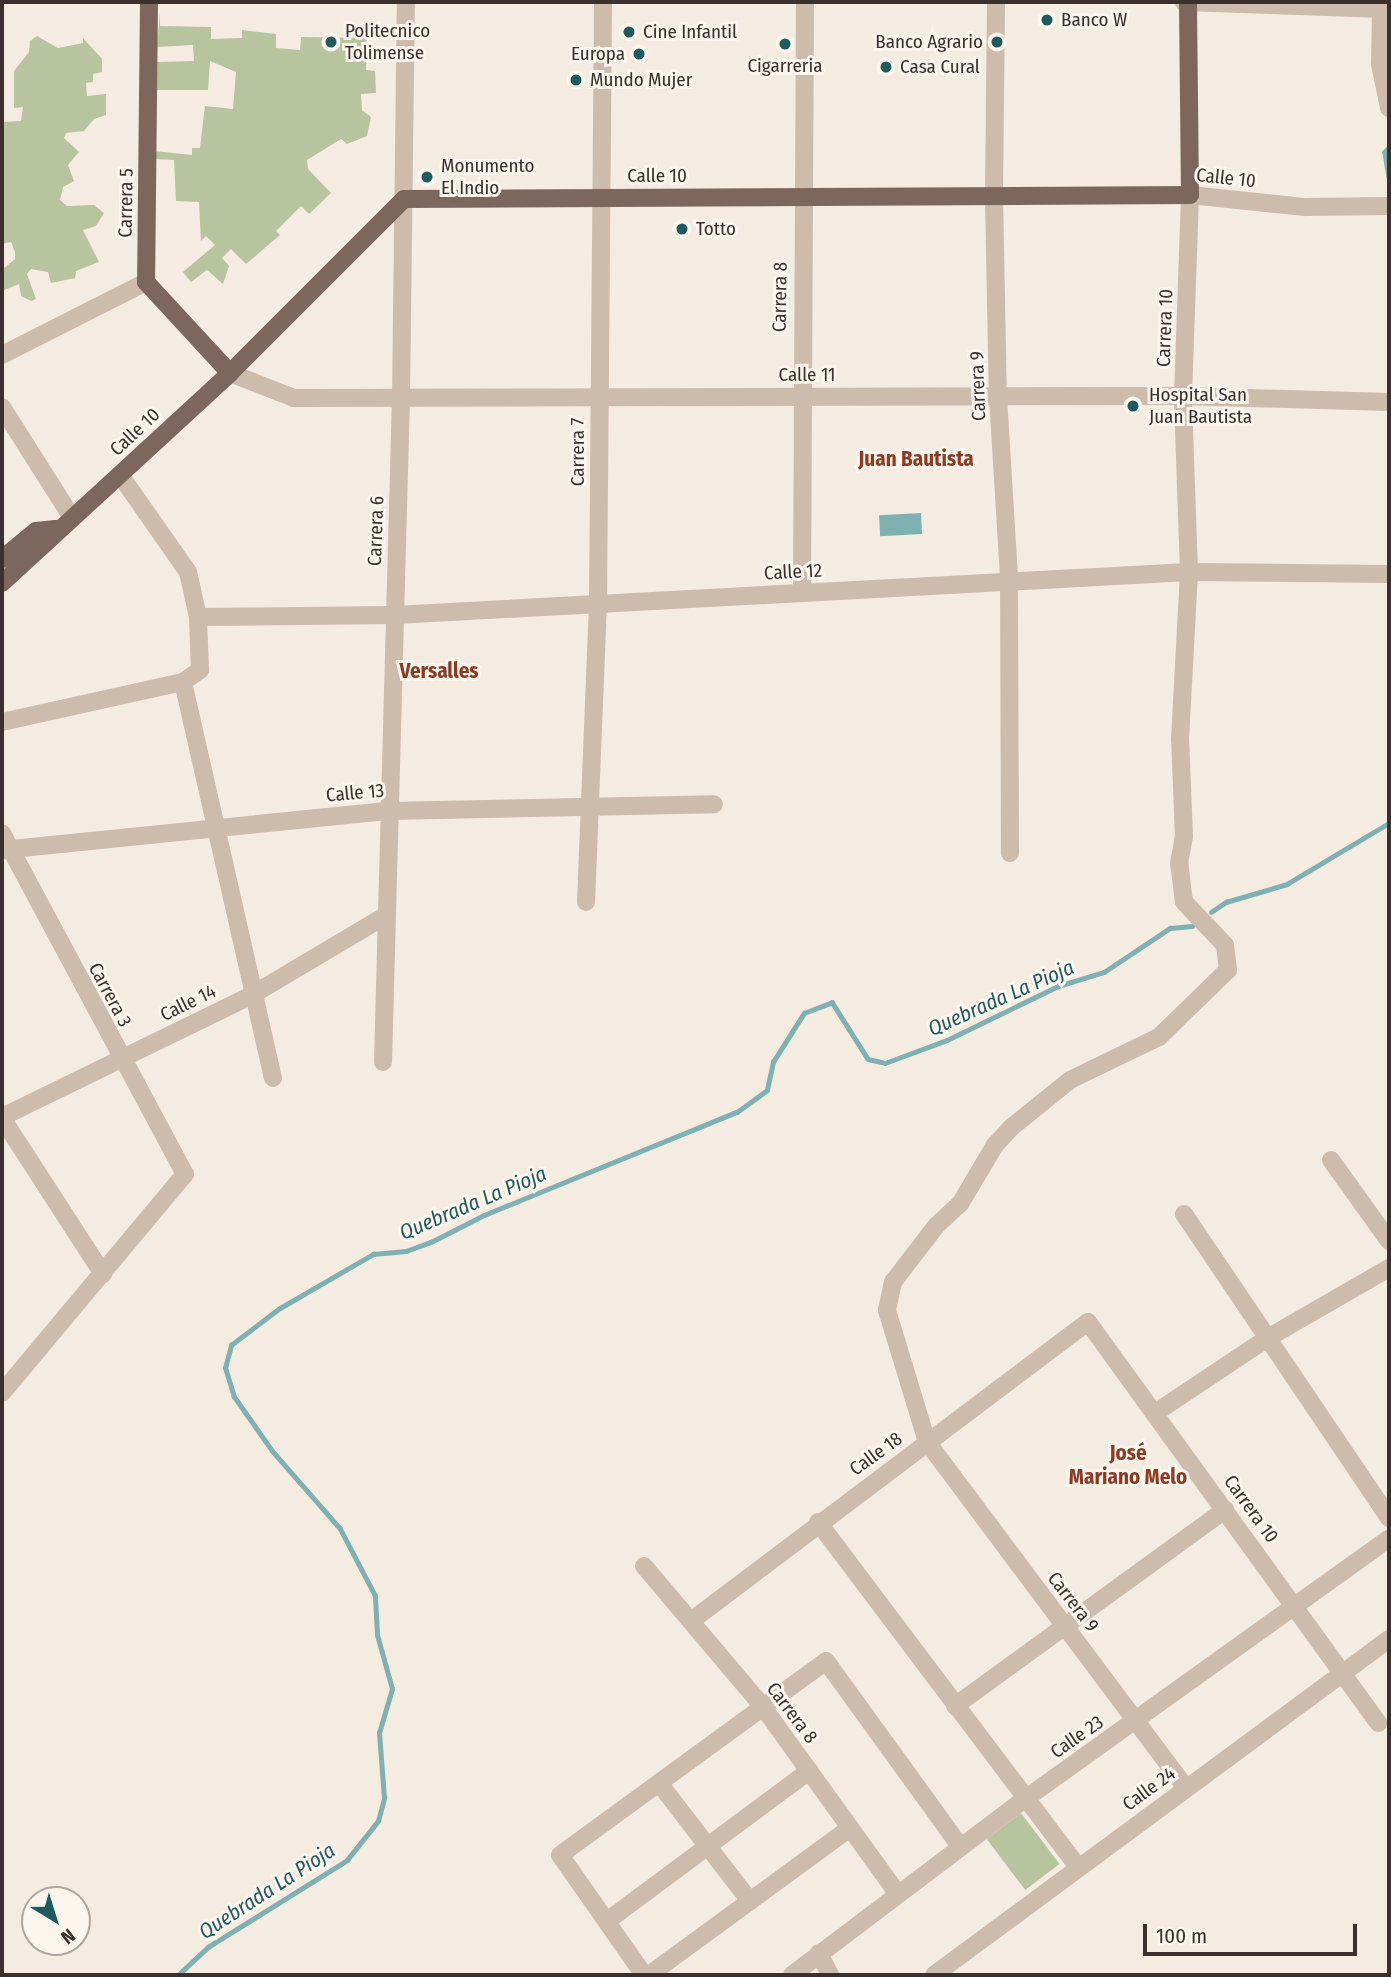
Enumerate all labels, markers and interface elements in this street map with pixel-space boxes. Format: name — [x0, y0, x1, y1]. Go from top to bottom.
place label: Banco W — [1061, 9, 1127, 31]
marker: Banco W — [1039, 12, 1055, 28]
place label: Politecnico Tolimense — [345, 20, 430, 64]
place label: Cine Infantil — [643, 21, 737, 43]
marker: Cine Infantil — [621, 24, 637, 40]
place label: Banco Agrario — [875, 31, 983, 53]
marker: Politecnico Tolimense — [323, 34, 339, 50]
marker: Banco Agrario — [989, 34, 1005, 50]
marker: Cigarreria — [777, 36, 793, 52]
place label: Europa — [571, 43, 625, 65]
marker: Europa — [631, 46, 647, 62]
place label: Cigarreria — [747, 55, 823, 77]
place label: Casa Cural — [900, 56, 980, 78]
marker: Casa Cural — [878, 59, 894, 75]
place label: Mundo Mujer — [590, 69, 692, 91]
marker: Mundo Mujer — [568, 72, 584, 88]
place label: Monumento El Indio — [441, 155, 534, 199]
street label: Calle 10 — [1195, 164, 1257, 192]
street label: Calle 10 — [627, 165, 687, 187]
street label: Carrera 5 — [114, 168, 138, 238]
marker: Monumento El Indio — [419, 169, 435, 185]
place label: Totto — [696, 218, 736, 240]
marker: Totto — [674, 221, 690, 237]
street label: Carrera 8 — [768, 262, 792, 332]
street label: Carrera 10 — [1152, 289, 1178, 367]
street label: Carrera 9 — [965, 351, 991, 421]
street label: Calle 11 — [779, 364, 835, 386]
place label: Hospital San Juan Bautista — [1149, 384, 1252, 428]
marker: Hospital San Juan Bautista — [1123, 396, 1143, 416]
street label: Calle 10 — [105, 403, 165, 461]
street label: Carrera 7 — [567, 418, 589, 486]
district label: Juan Bautista — [858, 446, 974, 472]
street label: Carrera 6 — [363, 496, 389, 566]
street label: Calle 12 — [763, 559, 823, 585]
district label: Versalles — [399, 658, 479, 684]
street label: Calle 13 — [325, 779, 385, 807]
water label: Quebrada La Pioja — [924, 955, 1078, 1041]
street label: Carrera 3 — [84, 959, 136, 1031]
street label: Calle 14 — [156, 980, 220, 1026]
water label: Quebrada La Pioja — [396, 1161, 550, 1245]
street label: Calle 18 — [845, 1427, 907, 1481]
district label: José Mariano Melo — [1069, 1440, 1187, 1490]
street label: Carrera 10 — [1219, 1471, 1283, 1547]
street label: Carrera 9 — [1042, 1567, 1104, 1637]
street label: Carrera 8 — [762, 1678, 822, 1748]
street label: Calle 23 — [1046, 1711, 1108, 1763]
street label: Calle 24 — [1118, 1762, 1180, 1816]
water label: Quebrada La Pioja — [194, 1838, 340, 1944]
north arrow — [21, 1886, 91, 1956]
scale bar — [1146, 1910, 1360, 1954]
text: 100 m — [1156, 1923, 1207, 1949]
text: N — [56, 1924, 80, 1949]

